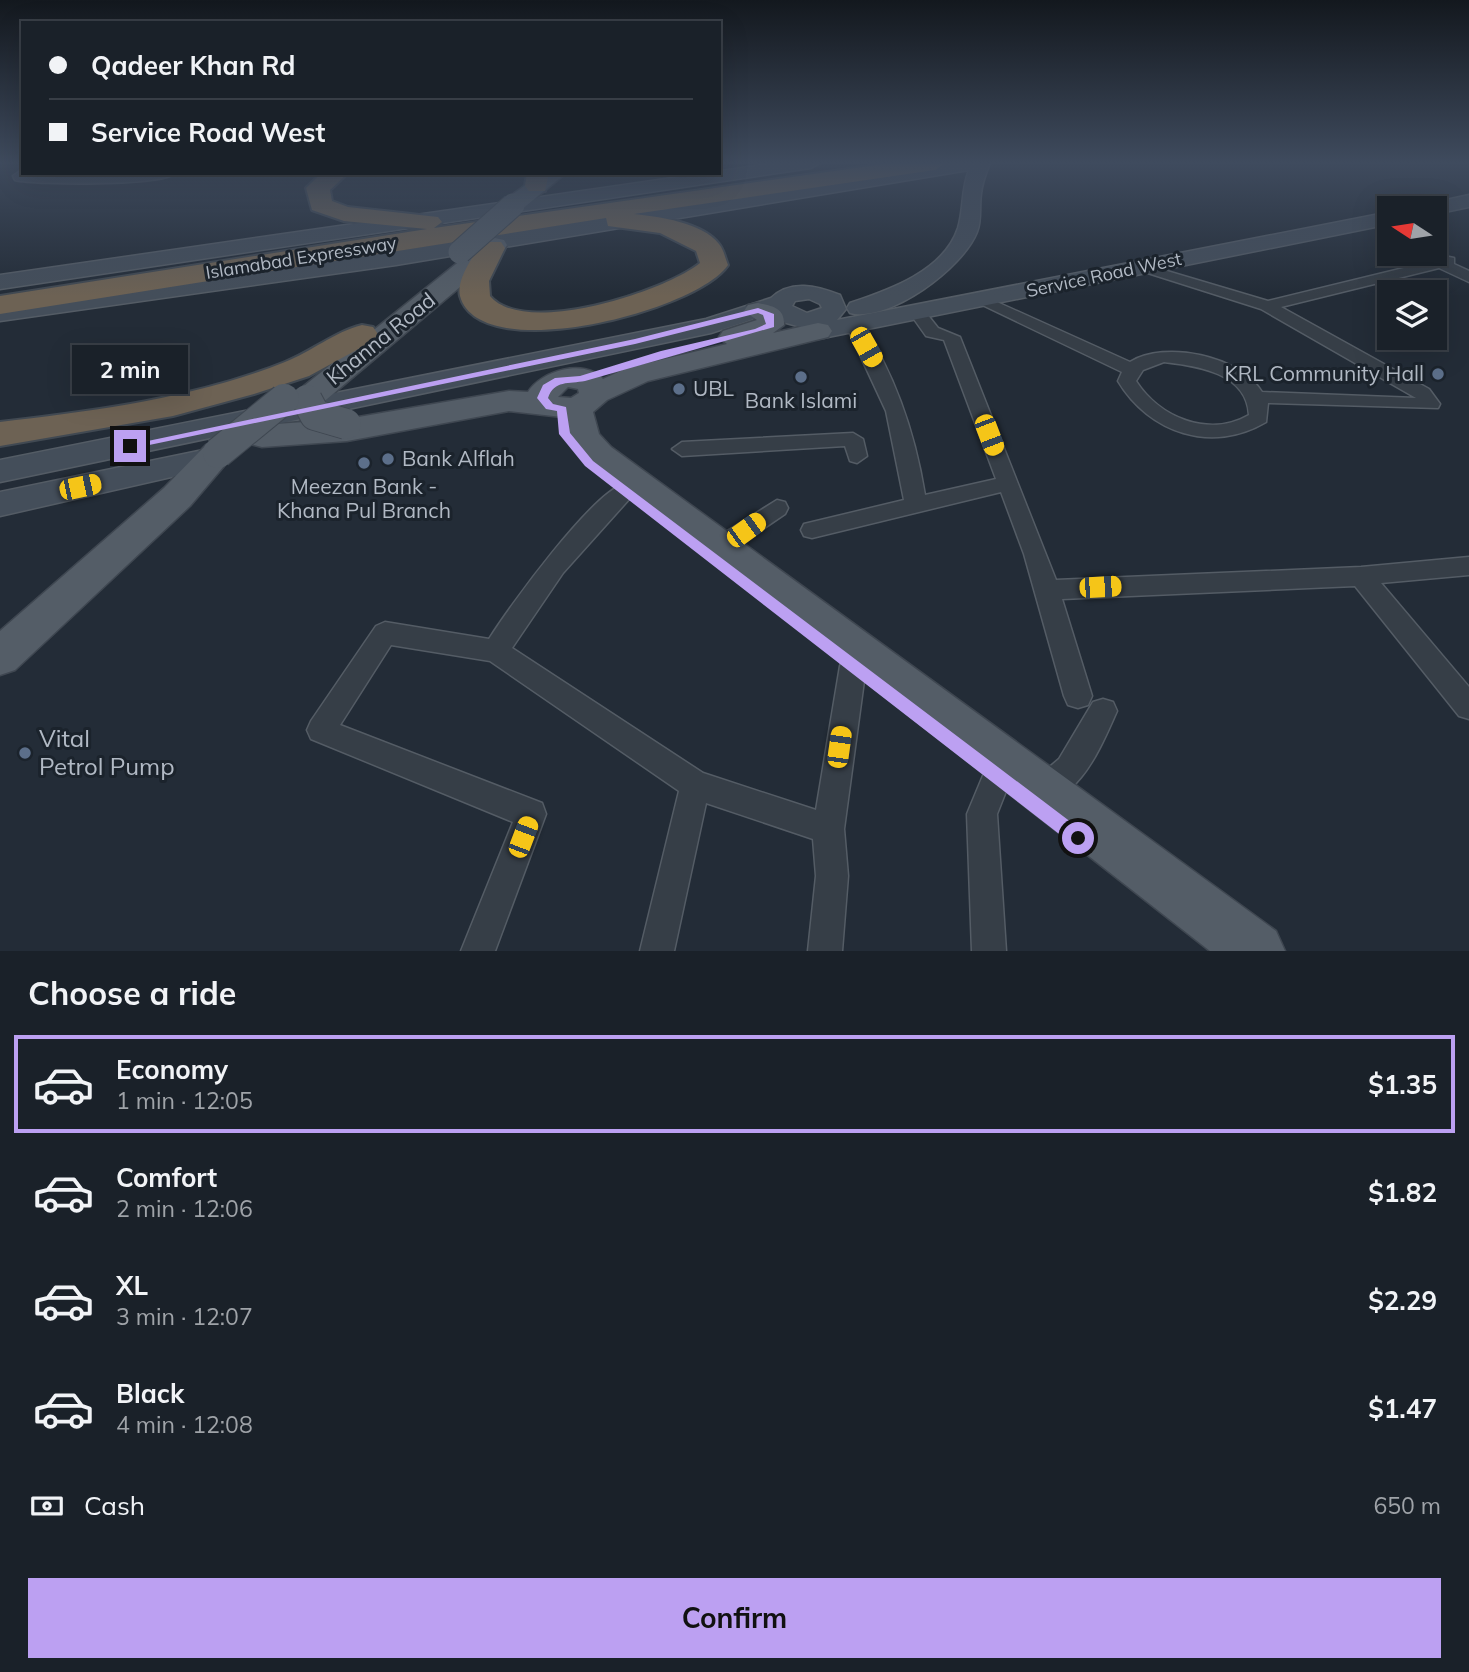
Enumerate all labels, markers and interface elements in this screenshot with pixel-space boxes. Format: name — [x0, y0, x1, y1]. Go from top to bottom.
text: Qadeer Khan Rd — [91, 49, 296, 82]
text: Service Road West — [91, 116, 325, 149]
north arrow — [1377, 196, 1447, 266]
map controls — [1377, 196, 1447, 350]
street label: Islamabad Expressway — [204, 231, 398, 284]
street label: Service Road West — [1024, 247, 1183, 302]
button: layers — [1377, 280, 1447, 350]
street label: Khanna Road — [321, 286, 440, 390]
car — [847, 324, 886, 370]
callout: 2 min — [72, 344, 188, 394]
text: 2 min — [100, 355, 160, 384]
place label: KRL Community Hall — [1225, 360, 1424, 386]
marker: KRL Community Hall — [1430, 366, 1446, 382]
marker: Bank Islami — [793, 369, 809, 385]
place label: UBL — [693, 375, 735, 401]
marker: UBL — [671, 381, 687, 397]
place label: Bank Islami — [745, 387, 857, 413]
car — [972, 412, 1007, 458]
route end — [114, 430, 146, 462]
place label: Bank Alflah — [402, 445, 515, 471]
marker: Bank Alflah — [380, 451, 396, 467]
marker: Meezan Bank - Khana Pul Branch — [356, 455, 372, 471]
car — [58, 472, 103, 502]
place label: Meezan Bank - Khana Pul Branch — [277, 473, 451, 523]
car — [723, 509, 770, 551]
car — [1079, 575, 1122, 599]
place label: Vital Petrol Pump — [39, 723, 175, 781]
car — [826, 725, 853, 769]
marker: Vital Petrol Pump — [17, 745, 33, 761]
car — [506, 814, 541, 860]
route start — [1062, 822, 1094, 854]
text: Choose a ride — [28, 973, 236, 1013]
icon: car — [32, 1053, 95, 1116]
text: Economy — [116, 1053, 228, 1086]
text: $1.35 — [1368, 1068, 1437, 1101]
text: 1 min · 12:05 — [116, 1086, 253, 1115]
icon: car — [32, 1161, 95, 1224]
text: Comfort — [116, 1161, 217, 1194]
text: $1.82 — [1368, 1176, 1437, 1209]
text: 2 min · 12:06 — [116, 1194, 253, 1223]
icon: car — [32, 1269, 95, 1332]
text: XL — [116, 1269, 148, 1302]
text: $2.29 — [1368, 1284, 1437, 1317]
text: 3 min · 12:07 — [116, 1302, 253, 1331]
icon: car — [32, 1377, 95, 1440]
text: Black — [116, 1377, 184, 1410]
text: $1.47 — [1368, 1392, 1437, 1425]
text: 4 min · 12:08 — [116, 1410, 253, 1439]
icon: cash — [28, 1487, 66, 1525]
text: Cash — [84, 1489, 145, 1522]
text: 650 m — [1373, 1491, 1441, 1520]
button: Confirm — [28, 1578, 1441, 1658]

